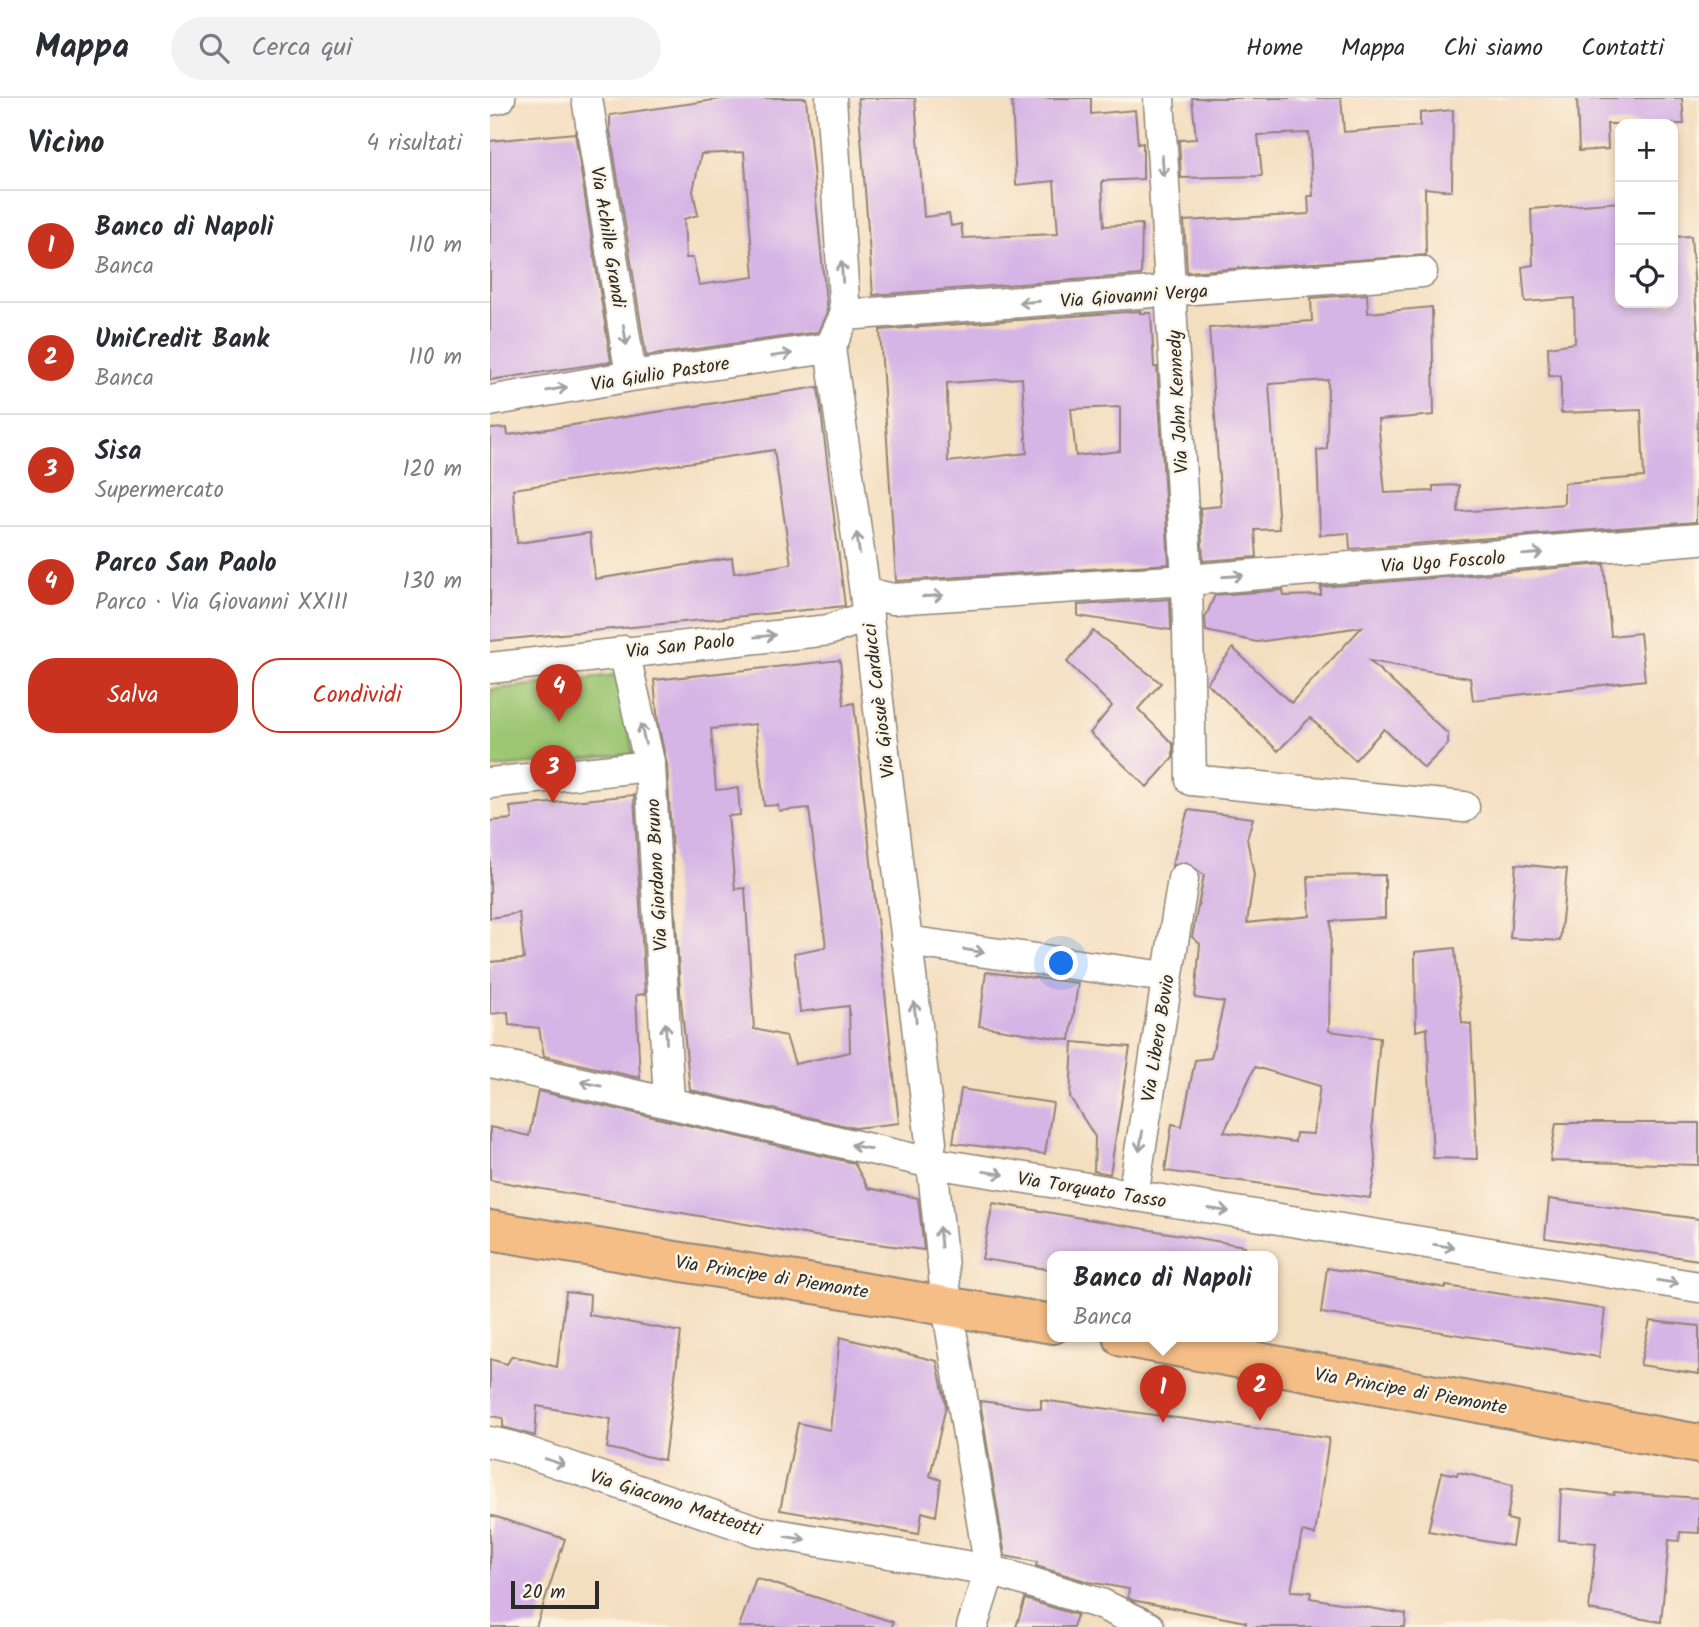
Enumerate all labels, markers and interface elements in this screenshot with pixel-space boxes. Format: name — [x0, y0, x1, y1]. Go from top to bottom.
search box — [171, 17, 661, 80]
text: Mappa — [35, 22, 129, 75]
text: Cerca qui — [251, 27, 352, 69]
icon: search — [195, 29, 233, 67]
text: Home — [1246, 29, 1303, 68]
text: Mappa — [1341, 29, 1405, 68]
text: Chi siamo — [1443, 29, 1543, 68]
text: Contatti — [1581, 29, 1664, 68]
map controls — [1615, 119, 1678, 308]
button: + — [1615, 119, 1678, 182]
text: Vicino — [28, 120, 105, 168]
text: 4 risultati — [366, 126, 462, 162]
one-way arrow — [1156, 154, 1169, 177]
street label: Via Achille Grandi — [581, 165, 633, 311]
button: − — [1615, 182, 1678, 245]
text: Banco di Napoli — [95, 207, 273, 249]
text: 1 — [48, 228, 54, 264]
text: 110 m — [409, 228, 462, 264]
button: locate — [1615, 245, 1678, 308]
text: Banca — [95, 249, 154, 285]
one-way arrow — [836, 261, 849, 284]
street label: Via Giovanni Verga — [1059, 277, 1209, 317]
one-way arrow — [1018, 296, 1041, 309]
text: UniCredit Bank — [95, 319, 269, 361]
one-way arrow — [619, 323, 632, 346]
street label: Via John Kennedy — [1160, 328, 1198, 474]
text: 2 — [44, 340, 58, 376]
text: 110 m — [409, 340, 462, 376]
one-way arrow — [770, 348, 793, 361]
street label: Via Giulio Pastore — [589, 349, 732, 401]
text: Banca — [95, 361, 154, 397]
one-way arrow — [545, 382, 568, 396]
text: Sisa — [95, 431, 142, 473]
text: 3 — [45, 452, 57, 488]
text: 120 m — [402, 452, 462, 488]
text: Supermercato — [95, 473, 224, 509]
one-way arrow — [852, 532, 865, 555]
text: Parco San Paolo — [95, 543, 277, 585]
street label: Via Ugo Foscolo — [1380, 544, 1506, 582]
one-way arrow — [1521, 547, 1544, 560]
text: 4 — [45, 564, 57, 600]
text: 130 m — [403, 564, 462, 600]
one-way arrow — [1221, 570, 1244, 583]
text: Parco · Via Giovanni XXIII — [95, 585, 348, 621]
one-way arrow — [921, 590, 944, 603]
street label: Via Giosuè Carducci — [855, 620, 904, 780]
street label: Via San Paolo — [624, 626, 736, 668]
one-way arrow — [753, 630, 776, 643]
button: Salva — [28, 658, 238, 733]
button: Condividi — [252, 658, 462, 733]
pin: 4 — [536, 664, 582, 722]
one-way arrow — [636, 723, 649, 745]
pin: 3 — [530, 745, 576, 803]
street label: Via Giordano Bruno — [639, 798, 677, 952]
one-way arrow — [962, 945, 985, 958]
your location — [1044, 946, 1078, 980]
street label: Via Libero Bovio — [1134, 972, 1184, 1104]
one-way arrow — [908, 1002, 921, 1024]
one-way arrow — [659, 1022, 672, 1045]
one-way arrow — [580, 1076, 603, 1090]
one-way arrow — [1135, 1129, 1148, 1152]
one-way arrow — [850, 1139, 872, 1152]
street label: Via Torquato Tasso — [1015, 1164, 1168, 1218]
one-way arrow — [982, 1167, 1005, 1180]
one-way arrow — [1207, 1204, 1230, 1217]
one-way arrow — [933, 1226, 946, 1248]
one-way arrow — [1432, 1240, 1454, 1253]
street label: Via Principe di Piemonte — [673, 1248, 871, 1308]
popup — [1047, 1251, 1278, 1342]
text: Banco di Napoli — [1073, 1258, 1252, 1300]
one-way arrow — [1656, 1276, 1679, 1289]
text: Banca — [1073, 1300, 1132, 1336]
street label: Via Principe di Piemonte — [1312, 1360, 1510, 1424]
pin: 2 — [1237, 1363, 1283, 1421]
pin: 1 — [1140, 1365, 1186, 1423]
one-way arrow — [544, 1457, 566, 1469]
street label: Via Giacomo Matteotti — [585, 1462, 767, 1546]
one-way arrow — [783, 1532, 806, 1545]
scale bar — [511, 1578, 598, 1610]
text: 20 m — [522, 1578, 565, 1608]

